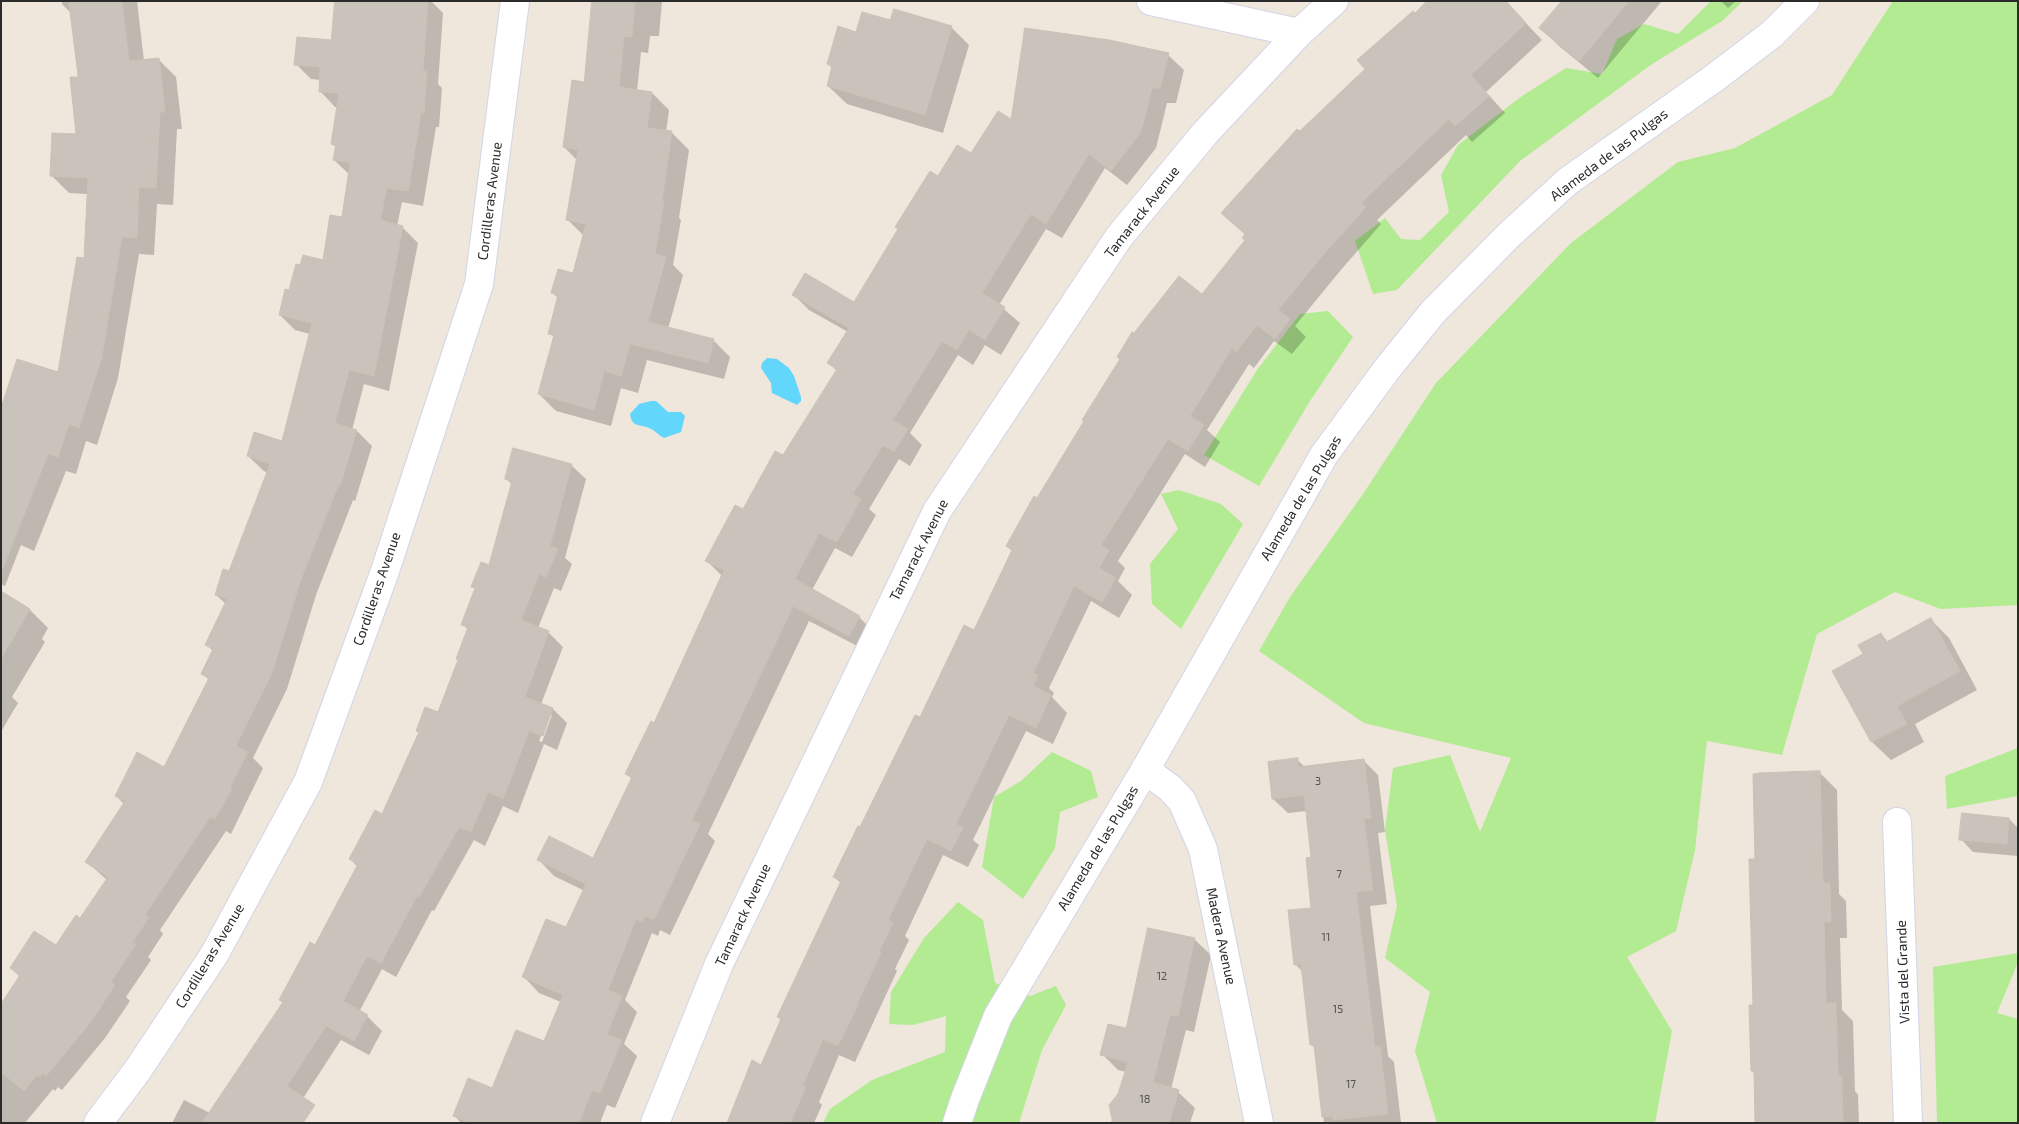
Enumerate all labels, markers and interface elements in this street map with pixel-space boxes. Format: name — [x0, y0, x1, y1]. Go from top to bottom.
street label: Alameda de las Pulgas — [1547, 105, 1671, 205]
street label: Cordilleras Avenue — [474, 141, 506, 261]
street label: Tamarack Avenue — [1101, 163, 1183, 261]
street label: Alameda de las Pulgas — [1257, 432, 1345, 564]
street label: Tamarack Avenue — [886, 496, 952, 604]
street label: Cordilleras Avenue — [350, 530, 404, 648]
house number: 3 — [1315, 774, 1321, 788]
street label: Alameda de las Pulgas — [1054, 782, 1142, 914]
street label: Tamarack Avenue — [712, 861, 774, 969]
house number: 7 — [1336, 867, 1342, 881]
street label: Madera Avenue — [1203, 886, 1239, 986]
street label: Cordilleras Avenue — [172, 901, 248, 1011]
street label: Vista del Grande — [1893, 920, 1913, 1024]
house number: 11 — [1322, 930, 1330, 944]
house number: 12 — [1157, 969, 1167, 983]
house number: 15 — [1333, 1002, 1343, 1016]
house number: 17 — [1346, 1077, 1356, 1091]
house number: 18 — [1139, 1092, 1151, 1106]

